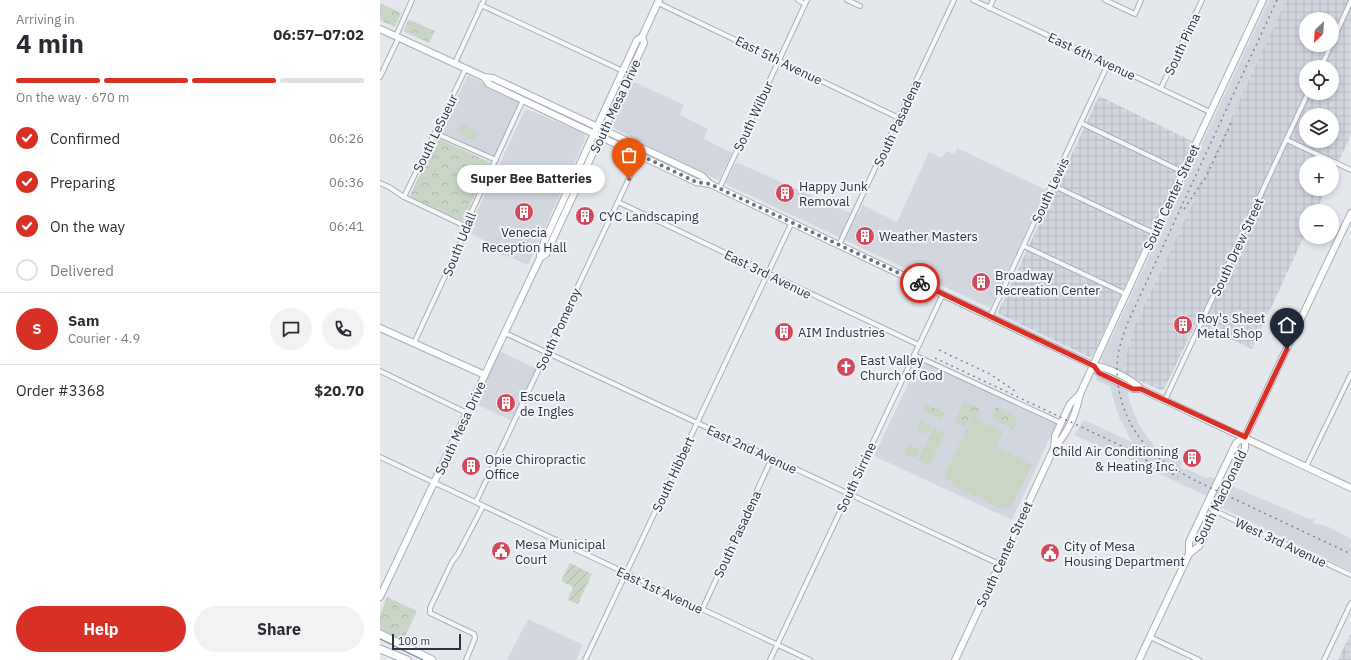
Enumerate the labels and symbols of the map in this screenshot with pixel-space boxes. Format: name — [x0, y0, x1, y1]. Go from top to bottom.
street label: South Pima — [1161, 10, 1204, 78]
north arrow — [1299, 12, 1339, 52]
street label: East 6th Avenue — [1045, 29, 1138, 84]
street label: East 5th Avenue — [733, 32, 825, 89]
street label: South Mesa Drive — [586, 57, 645, 156]
street label: South Pasadena — [870, 77, 925, 169]
street label: South Wilbur — [730, 78, 777, 154]
street label: South LeSueur — [409, 91, 462, 175]
pin — [612, 138, 646, 179]
street label: South Center Street — [1139, 142, 1203, 253]
street label: South Lewis — [1028, 155, 1073, 226]
callout: Super Bee Batteries — [457, 165, 605, 193]
place label: Happy Junk Removal — [799, 178, 868, 210]
building icon: Happy Junk Removal — [774, 182, 796, 204]
street label: South Drew Street — [1207, 195, 1268, 299]
building icon: Venecia Reception Hall — [513, 201, 535, 223]
building icon: CYC Landscaping — [574, 205, 596, 227]
place label: CYC Landscaping — [599, 208, 699, 225]
street label: South Udall — [439, 209, 480, 279]
place label: Venecia Reception Hall — [481, 224, 567, 256]
building icon: Weather Masters — [854, 225, 876, 247]
place label: Weather Masters — [879, 228, 978, 245]
street label: East 3rd Avenue — [721, 246, 814, 303]
courier — [900, 263, 940, 303]
place label: Broadway Recreation Center — [995, 267, 1100, 299]
building icon: Broadway Recreation Center — [970, 271, 992, 293]
street label: South Pomeroy — [532, 285, 585, 373]
pin — [1270, 308, 1304, 349]
place label: Roy's Sheet Metal Shop — [1197, 310, 1265, 342]
building icon: Roy's Sheet Metal Shop — [1172, 314, 1194, 336]
building icon: AIM Industries — [773, 321, 795, 343]
place label: AIM Industries — [798, 324, 885, 341]
place label: East Valley Church of God — [860, 352, 943, 384]
church icon: East Valley Church of God — [835, 356, 857, 378]
street label: South Mesa Drive — [431, 379, 490, 478]
place label: Escuela de Ingles — [520, 388, 574, 420]
building icon: Escuela de Ingles — [495, 392, 517, 414]
street label: East 2nd Avenue — [704, 421, 800, 478]
street label: South Hibbert — [649, 434, 698, 515]
street label: South Sirrine — [833, 439, 880, 515]
place label: Child Air Conditioning & Heating Inc. — [1052, 443, 1178, 475]
building icon: Child Air Conditioning & Heating Inc. — [1181, 447, 1203, 469]
street label: South MacDonald — [1190, 447, 1251, 547]
place label: Opie Chiropractic Office — [485, 451, 586, 483]
building icon: Opie Chiropractic Office — [460, 455, 482, 477]
street label: South Pasadena — [710, 488, 765, 580]
street label: South Center Street — [972, 499, 1036, 610]
street label: West 3rd Avenue — [1232, 514, 1329, 571]
place label: Mesa Municipal Court — [515, 536, 606, 568]
place label: City of Mesa Housing Department — [1064, 538, 1185, 570]
public building icon: Mesa Municipal Court — [490, 540, 512, 562]
public building icon: City of Mesa Housing Department — [1039, 542, 1061, 564]
street label: East 1st Avenue — [614, 563, 706, 618]
scale bar — [392, 632, 461, 651]

